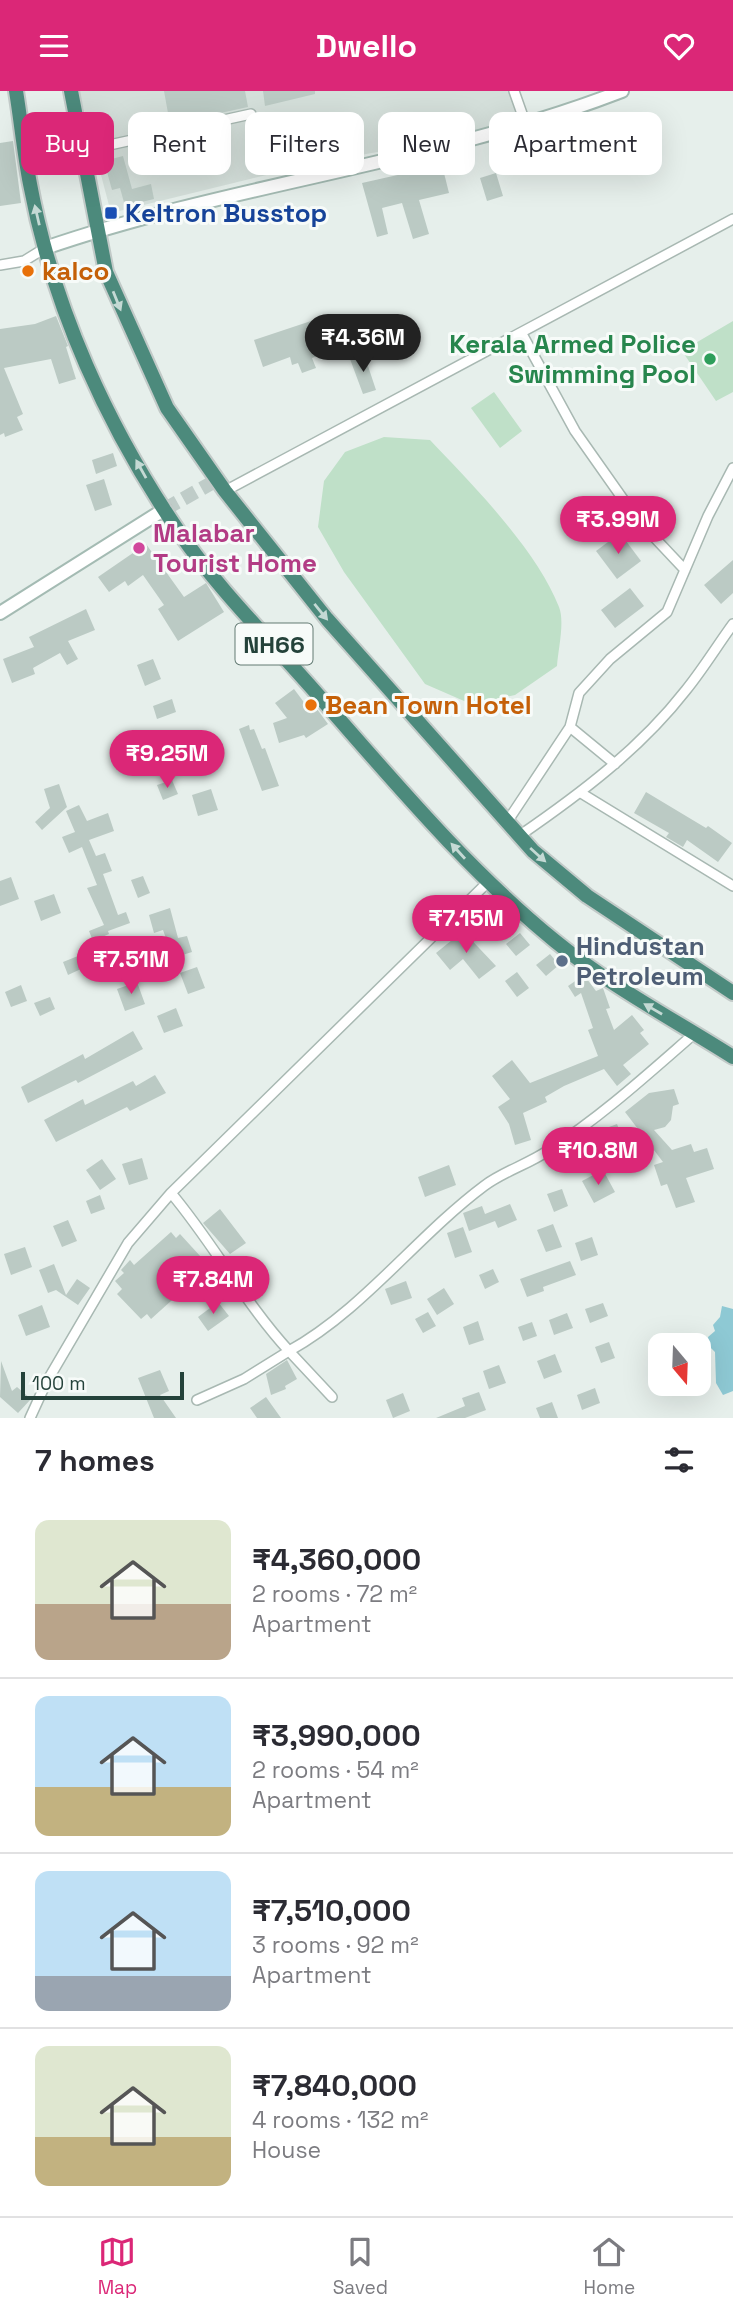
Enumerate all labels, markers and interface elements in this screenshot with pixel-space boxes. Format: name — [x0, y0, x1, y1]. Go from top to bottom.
text: Dwello — [316, 26, 417, 66]
icon: menu — [35, 27, 73, 65]
icon: heart — [660, 27, 698, 65]
chip: Buy — [21, 112, 114, 175]
chip: Rent — [128, 112, 231, 175]
chip: Filters — [245, 112, 364, 175]
chip: New — [378, 112, 475, 175]
chip: Apartment — [489, 112, 662, 175]
place label: Keltron Busstop — [125, 196, 327, 230]
one-way arrow — [31, 204, 42, 226]
marker: Keltron Busstop — [103, 205, 119, 221]
place label: kalco — [42, 254, 110, 288]
marker: kalco — [20, 263, 36, 279]
one-way arrow — [112, 290, 123, 311]
pin: ₹4.36M — [306, 315, 420, 374]
text: ₹4.36M — [321, 322, 405, 352]
place label: Kerala Armed Police Swimming Pool — [449, 327, 696, 391]
marker: Kerala Armed Police Swimming Pool — [702, 351, 718, 367]
one-way arrow — [135, 460, 147, 479]
pin: ₹3.99M — [561, 497, 675, 556]
text: ₹3.99M — [576, 504, 660, 534]
place label: Malabar Tourist Home — [153, 516, 317, 580]
marker: Malabar Tourist Home — [131, 540, 147, 556]
one-way arrow — [314, 603, 329, 621]
road number: NH66 — [236, 623, 312, 665]
place label: Bean Town Hotel — [325, 688, 532, 722]
marker: Bean Town Hotel — [303, 697, 319, 713]
pin: ₹9.25M — [110, 731, 224, 790]
text: ₹9.25M — [126, 738, 208, 768]
one-way arrow — [450, 842, 466, 860]
one-way arrow — [529, 847, 547, 863]
pin: ₹7.15M — [409, 895, 523, 955]
text: ₹7.15M — [428, 903, 504, 933]
place label: Hindustan Petroleum — [576, 929, 705, 993]
pin: ₹7.51M — [74, 937, 188, 996]
text: ₹7.51M — [93, 944, 169, 974]
marker: Hindustan Petroleum — [554, 953, 570, 969]
one-way arrow — [644, 1003, 663, 1015]
pin: ₹10.8M — [541, 1127, 655, 1187]
text: ₹10.8M — [558, 1135, 638, 1165]
pin: ₹7.84M — [156, 1257, 270, 1316]
text: ₹7.84M — [172, 1264, 254, 1294]
north arrow — [648, 1333, 710, 1397]
map controls — [648, 1333, 711, 1396]
scale bar — [21, 1369, 184, 1401]
text: 100 m — [32, 1371, 86, 1396]
text: 7 homes — [35, 1441, 155, 1480]
icon: filters — [660, 1441, 698, 1479]
text: ₹4,360,000 — [252, 1540, 421, 1579]
icon: home — [91, 1548, 175, 1632]
text: 2 rooms · 72 m² — [252, 1579, 417, 1609]
text: Apartment — [252, 1609, 372, 1639]
text: ₹3,990,000 — [252, 1716, 421, 1755]
icon: home — [91, 1724, 175, 1808]
text: 2 rooms · 54 m² — [252, 1755, 419, 1785]
text: Apartment — [252, 1785, 372, 1815]
text: ₹7,510,000 — [252, 1891, 411, 1930]
icon: home — [91, 1899, 175, 1983]
text: 3 rooms · 92 m² — [252, 1930, 419, 1960]
text: Apartment — [252, 1960, 372, 1990]
text: ₹7,840,000 — [252, 2066, 417, 2105]
icon: home — [91, 2074, 175, 2158]
text: 4 rooms · 132 m² — [252, 2105, 428, 2135]
text: House — [252, 2135, 321, 2165]
tab: Map — [98, 2233, 137, 2300]
tab: Saved — [333, 2233, 388, 2300]
tab: Home — [583, 2233, 635, 2300]

